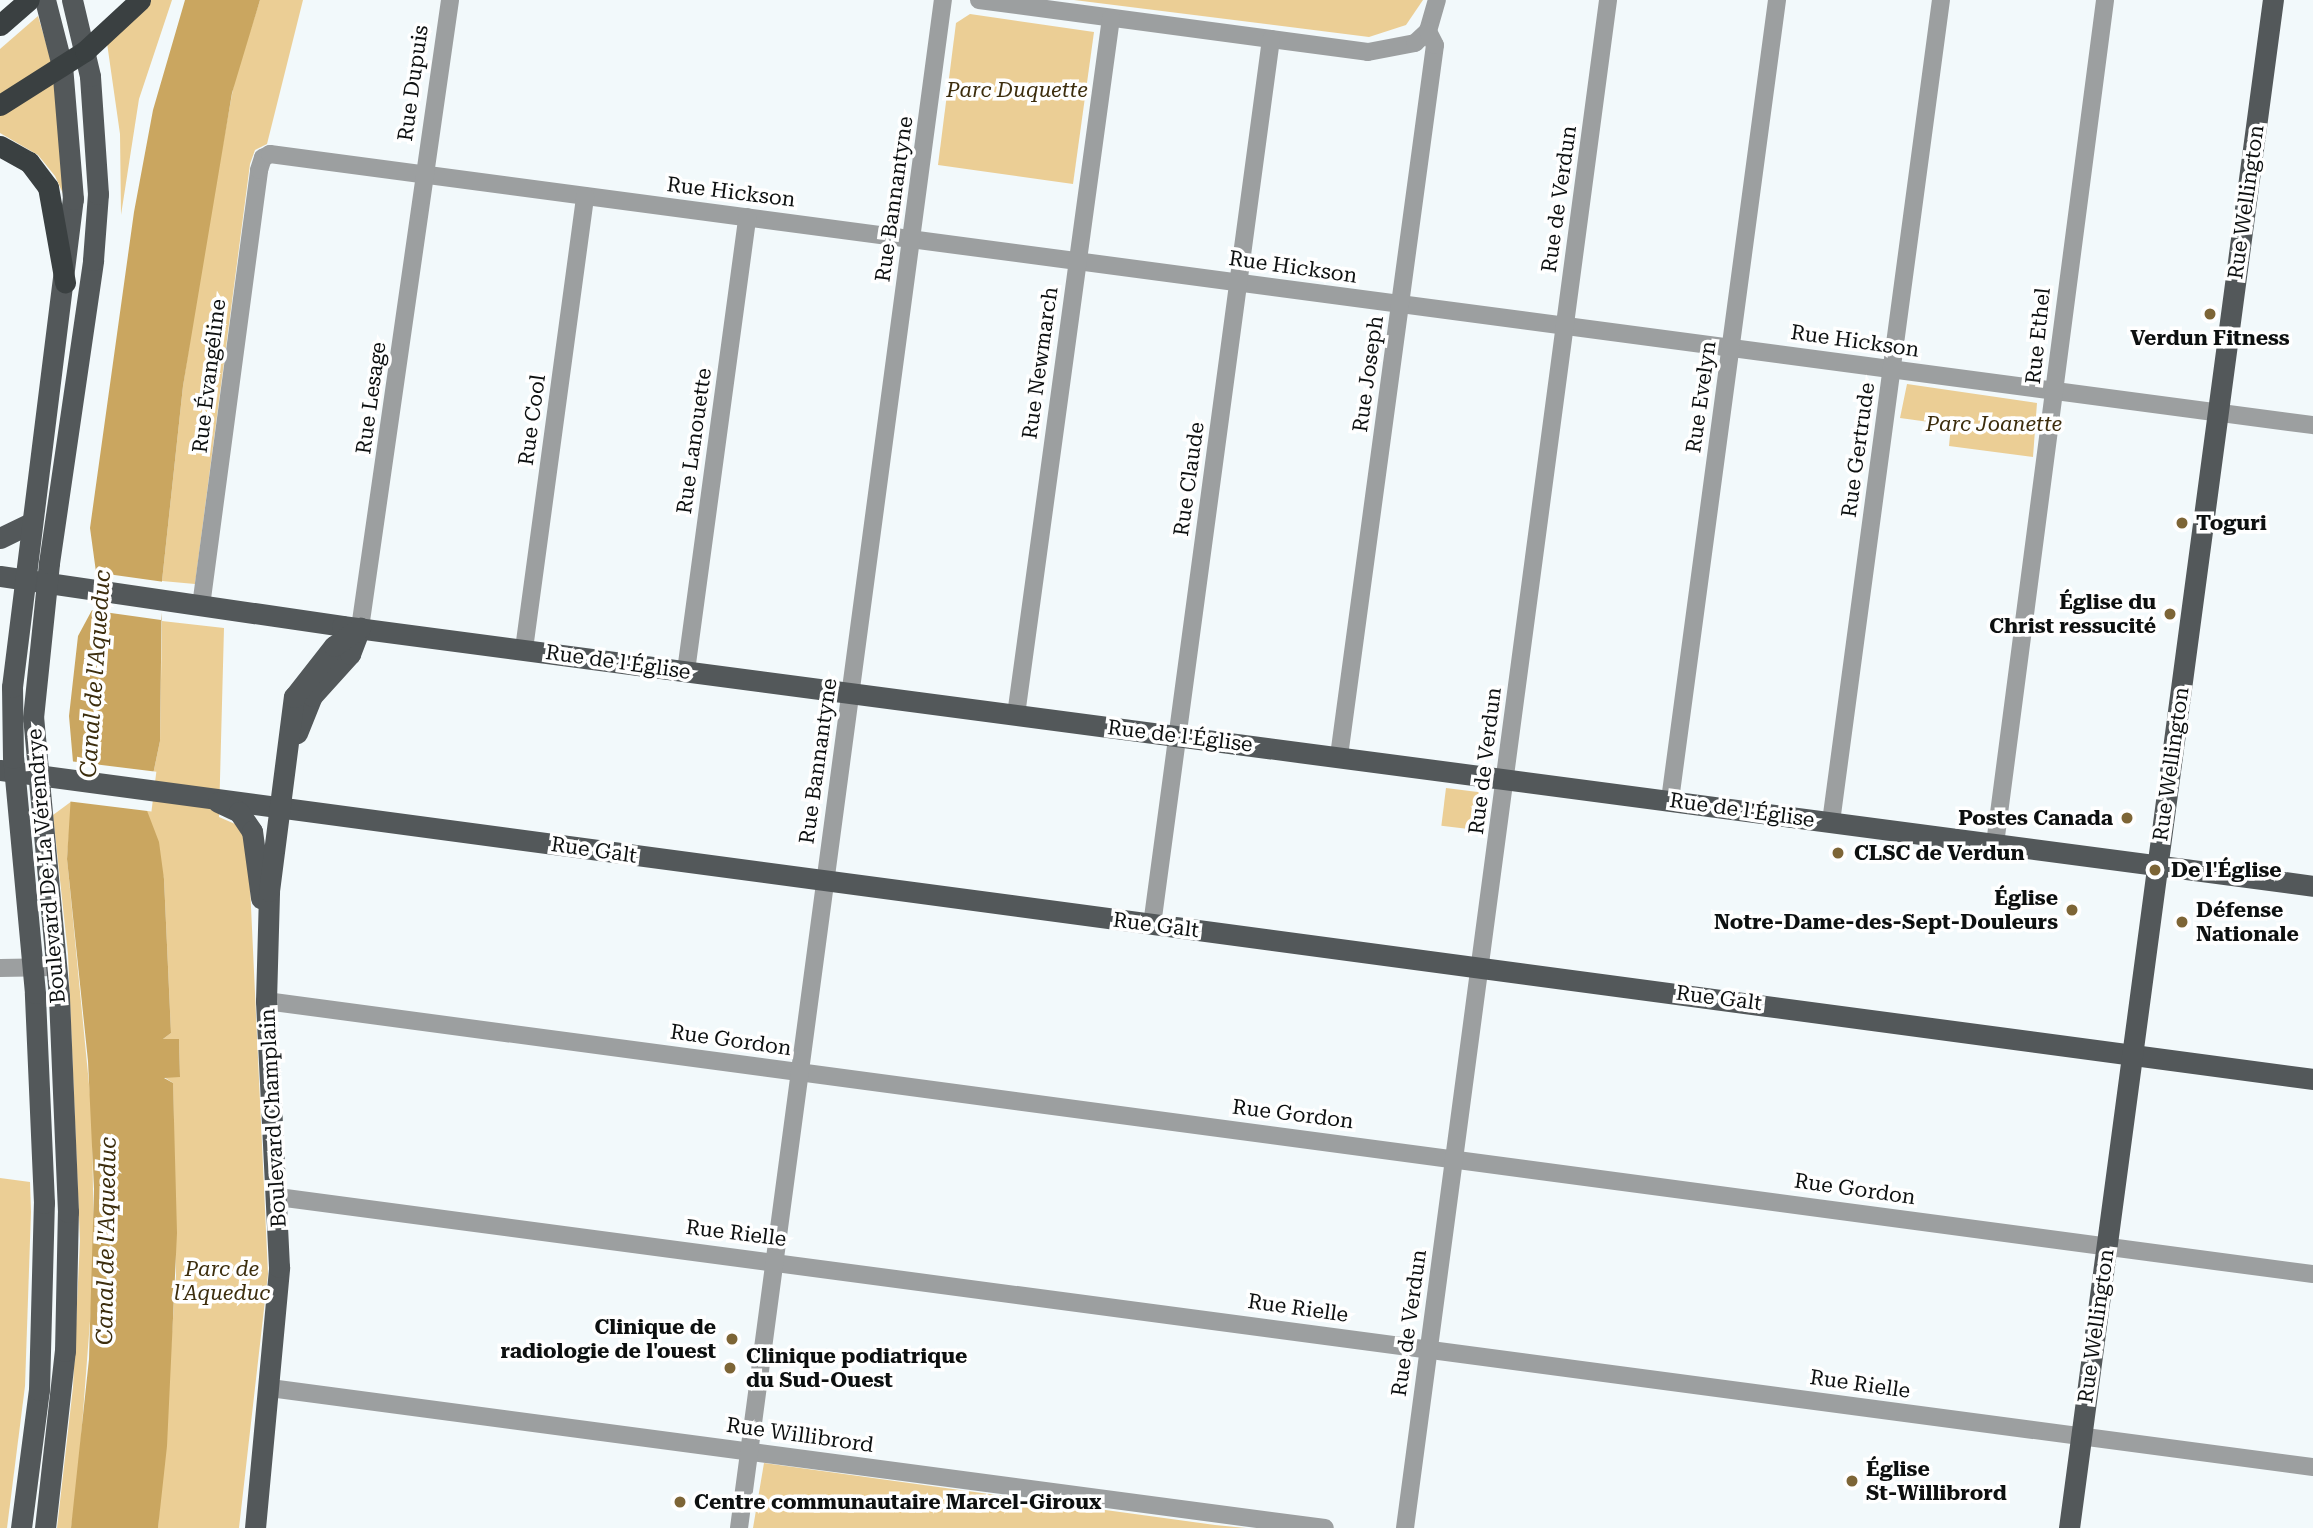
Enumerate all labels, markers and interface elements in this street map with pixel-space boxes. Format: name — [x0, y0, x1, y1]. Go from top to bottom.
street label: Rue Dupuis — [392, 23, 434, 143]
park label: Parc Duquette — [946, 77, 1088, 103]
street label: Rue Bannantyne — [870, 115, 918, 283]
street label: Rue Wellington — [2223, 123, 2269, 281]
street label: Rue de Verdun — [1536, 124, 1582, 274]
street label: Rue Hickson — [665, 172, 797, 212]
street label: Rue Hickson — [1227, 246, 1359, 288]
street label: Rue Newmarch — [1017, 285, 1063, 441]
street label: Rue Ethel — [2020, 287, 2056, 385]
street label: Rue Évangéline — [187, 298, 231, 454]
marker: Verdun Fitness — [2202, 306, 2218, 322]
street label: Rue Joseph — [1347, 314, 1389, 434]
street label: Rue Hickson — [1789, 320, 1921, 362]
place label: Verdun Fitness — [2130, 325, 2290, 351]
street label: Rue Evelyn — [1681, 339, 1721, 455]
street label: Rue Lesage — [351, 340, 391, 456]
street label: Rue Lanouette — [671, 366, 717, 516]
street label: Rue Cool — [513, 373, 551, 467]
street label: Rue Gertrude — [1836, 381, 1880, 519]
park label: Parc Joanette — [1926, 411, 2062, 437]
street label: Rue Claude — [1169, 420, 1209, 538]
place label: Toguri — [2196, 510, 2267, 536]
marker: Toguri — [2174, 515, 2190, 531]
water label: Canal de l'Aqueduc — [75, 569, 117, 779]
place label: Église du Christ ressucité — [1989, 589, 2156, 639]
marker: Église du Christ ressucité — [2162, 606, 2178, 622]
street label: Rue de l'Église — [544, 639, 692, 685]
street label: Rue Bannantyne — [794, 677, 842, 845]
street label: Rue Wellington — [2148, 685, 2194, 843]
street label: Rue de Verdun — [1463, 686, 1507, 836]
street label: Rue de l'Église — [1106, 715, 1254, 757]
street label: Boulevard De La Vérendrye — [21, 727, 71, 1005]
street label: Rue de l'Église — [1668, 787, 1816, 833]
place label: Postes Canada — [1958, 805, 2113, 831]
marker: Postes Canada — [2119, 810, 2135, 826]
street label: Rue Galt — [549, 832, 639, 868]
place label: CLSC de Verdun — [1854, 840, 2024, 866]
marker: CLSC de Verdun — [1828, 843, 1848, 863]
place label: De l'Église — [2171, 857, 2282, 883]
marker: De l'Église — [2145, 860, 2165, 880]
place label: Église Notre-Dame-des-Sept-Douleurs — [1714, 885, 2058, 935]
place label: Défense Nationale — [2196, 897, 2299, 947]
marker: Église Notre-Dame-des-Sept-Douleurs — [2064, 902, 2080, 918]
street label: Rue Galt — [1112, 907, 1200, 943]
marker: Défense Nationale — [2174, 914, 2190, 930]
street label: Rue Galt — [1675, 980, 1763, 1016]
street label: Boulevard Champlain — [255, 1008, 291, 1228]
street label: Rue Gordon — [669, 1019, 793, 1061]
street label: Rue Gordon — [1231, 1094, 1355, 1134]
water label: Canal de l'Aqueduc — [91, 1137, 123, 1345]
street label: Rue Gordon — [1793, 1168, 1917, 1210]
street label: Rue Rielle — [684, 1214, 788, 1252]
street label: Rue Wellington — [2073, 1247, 2119, 1405]
street label: Rue de Verdun — [1386, 1248, 1432, 1398]
park label: Parc de l'Aqueduc — [174, 1256, 270, 1306]
street label: Rue Rielle — [1246, 1288, 1350, 1328]
place label: Clinique de radiologie de l'ouest — [500, 1314, 716, 1364]
marker: Clinique de radiologie de l'ouest — [722, 1329, 742, 1349]
place label: Clinique podiatrique du Sud-Ouest — [746, 1343, 967, 1393]
marker: Clinique podiatrique du Sud-Ouest — [720, 1358, 740, 1378]
street label: Rue Rielle — [1808, 1364, 1912, 1404]
street label: Rue Willibrord — [725, 1412, 875, 1458]
place label: Église St-Willibrord — [1866, 1456, 2007, 1506]
marker: Église St-Willibrord — [1844, 1473, 1860, 1489]
place label: Centre communautaire Marcel-Giroux — [694, 1489, 1101, 1515]
marker: Centre communautaire Marcel-Giroux — [672, 1494, 688, 1510]

